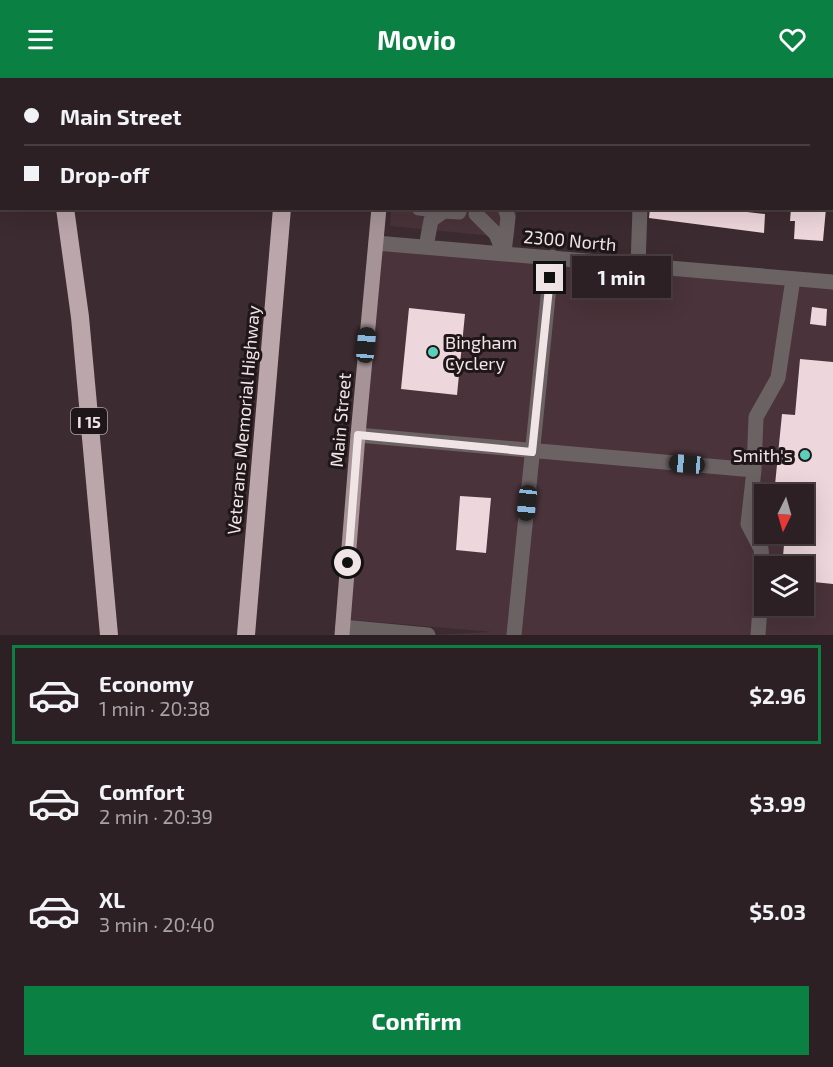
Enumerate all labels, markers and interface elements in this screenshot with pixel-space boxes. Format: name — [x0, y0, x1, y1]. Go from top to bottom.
icon: menu — [24, 23, 57, 56]
text: Movio — [377, 23, 456, 55]
icon: heart — [776, 23, 809, 56]
text: Main Street — [60, 103, 182, 129]
text: Drop-off — [60, 161, 149, 187]
street label: 2300 North — [523, 225, 617, 255]
callout: 1 min — [571, 257, 670, 299]
route end — [536, 264, 563, 291]
text: 1 min — [597, 265, 646, 289]
street label: Veterans Memorial Highway — [222, 304, 264, 536]
car — [355, 326, 377, 364]
place label: Bingham Cyclery — [445, 331, 517, 374]
marker: Bingham Cyclery — [426, 345, 440, 359]
street label: Main Street — [325, 372, 355, 468]
road number: I 15 — [71, 408, 107, 434]
place label: Smith's — [733, 444, 793, 466]
marker: Smith's — [798, 448, 812, 462]
car — [668, 453, 706, 475]
car — [516, 484, 538, 522]
north arrow — [754, 484, 814, 544]
map controls — [754, 484, 814, 616]
route start — [334, 549, 361, 576]
button: layers — [754, 556, 814, 616]
icon: car — [27, 668, 81, 722]
text: Economy — [99, 670, 194, 696]
text: $2.96 — [749, 682, 806, 708]
text: 1 min · 20:38 — [99, 696, 210, 720]
icon: car — [27, 776, 81, 830]
text: Comfort — [99, 778, 184, 804]
text: $3.99 — [749, 790, 806, 816]
text: 2 min · 20:39 — [99, 804, 213, 828]
icon: car — [27, 884, 81, 938]
text: XL — [99, 886, 125, 912]
text: $5.03 — [749, 898, 806, 924]
text: 3 min · 20:40 — [99, 912, 215, 936]
button: Confirm — [24, 986, 809, 1055]

